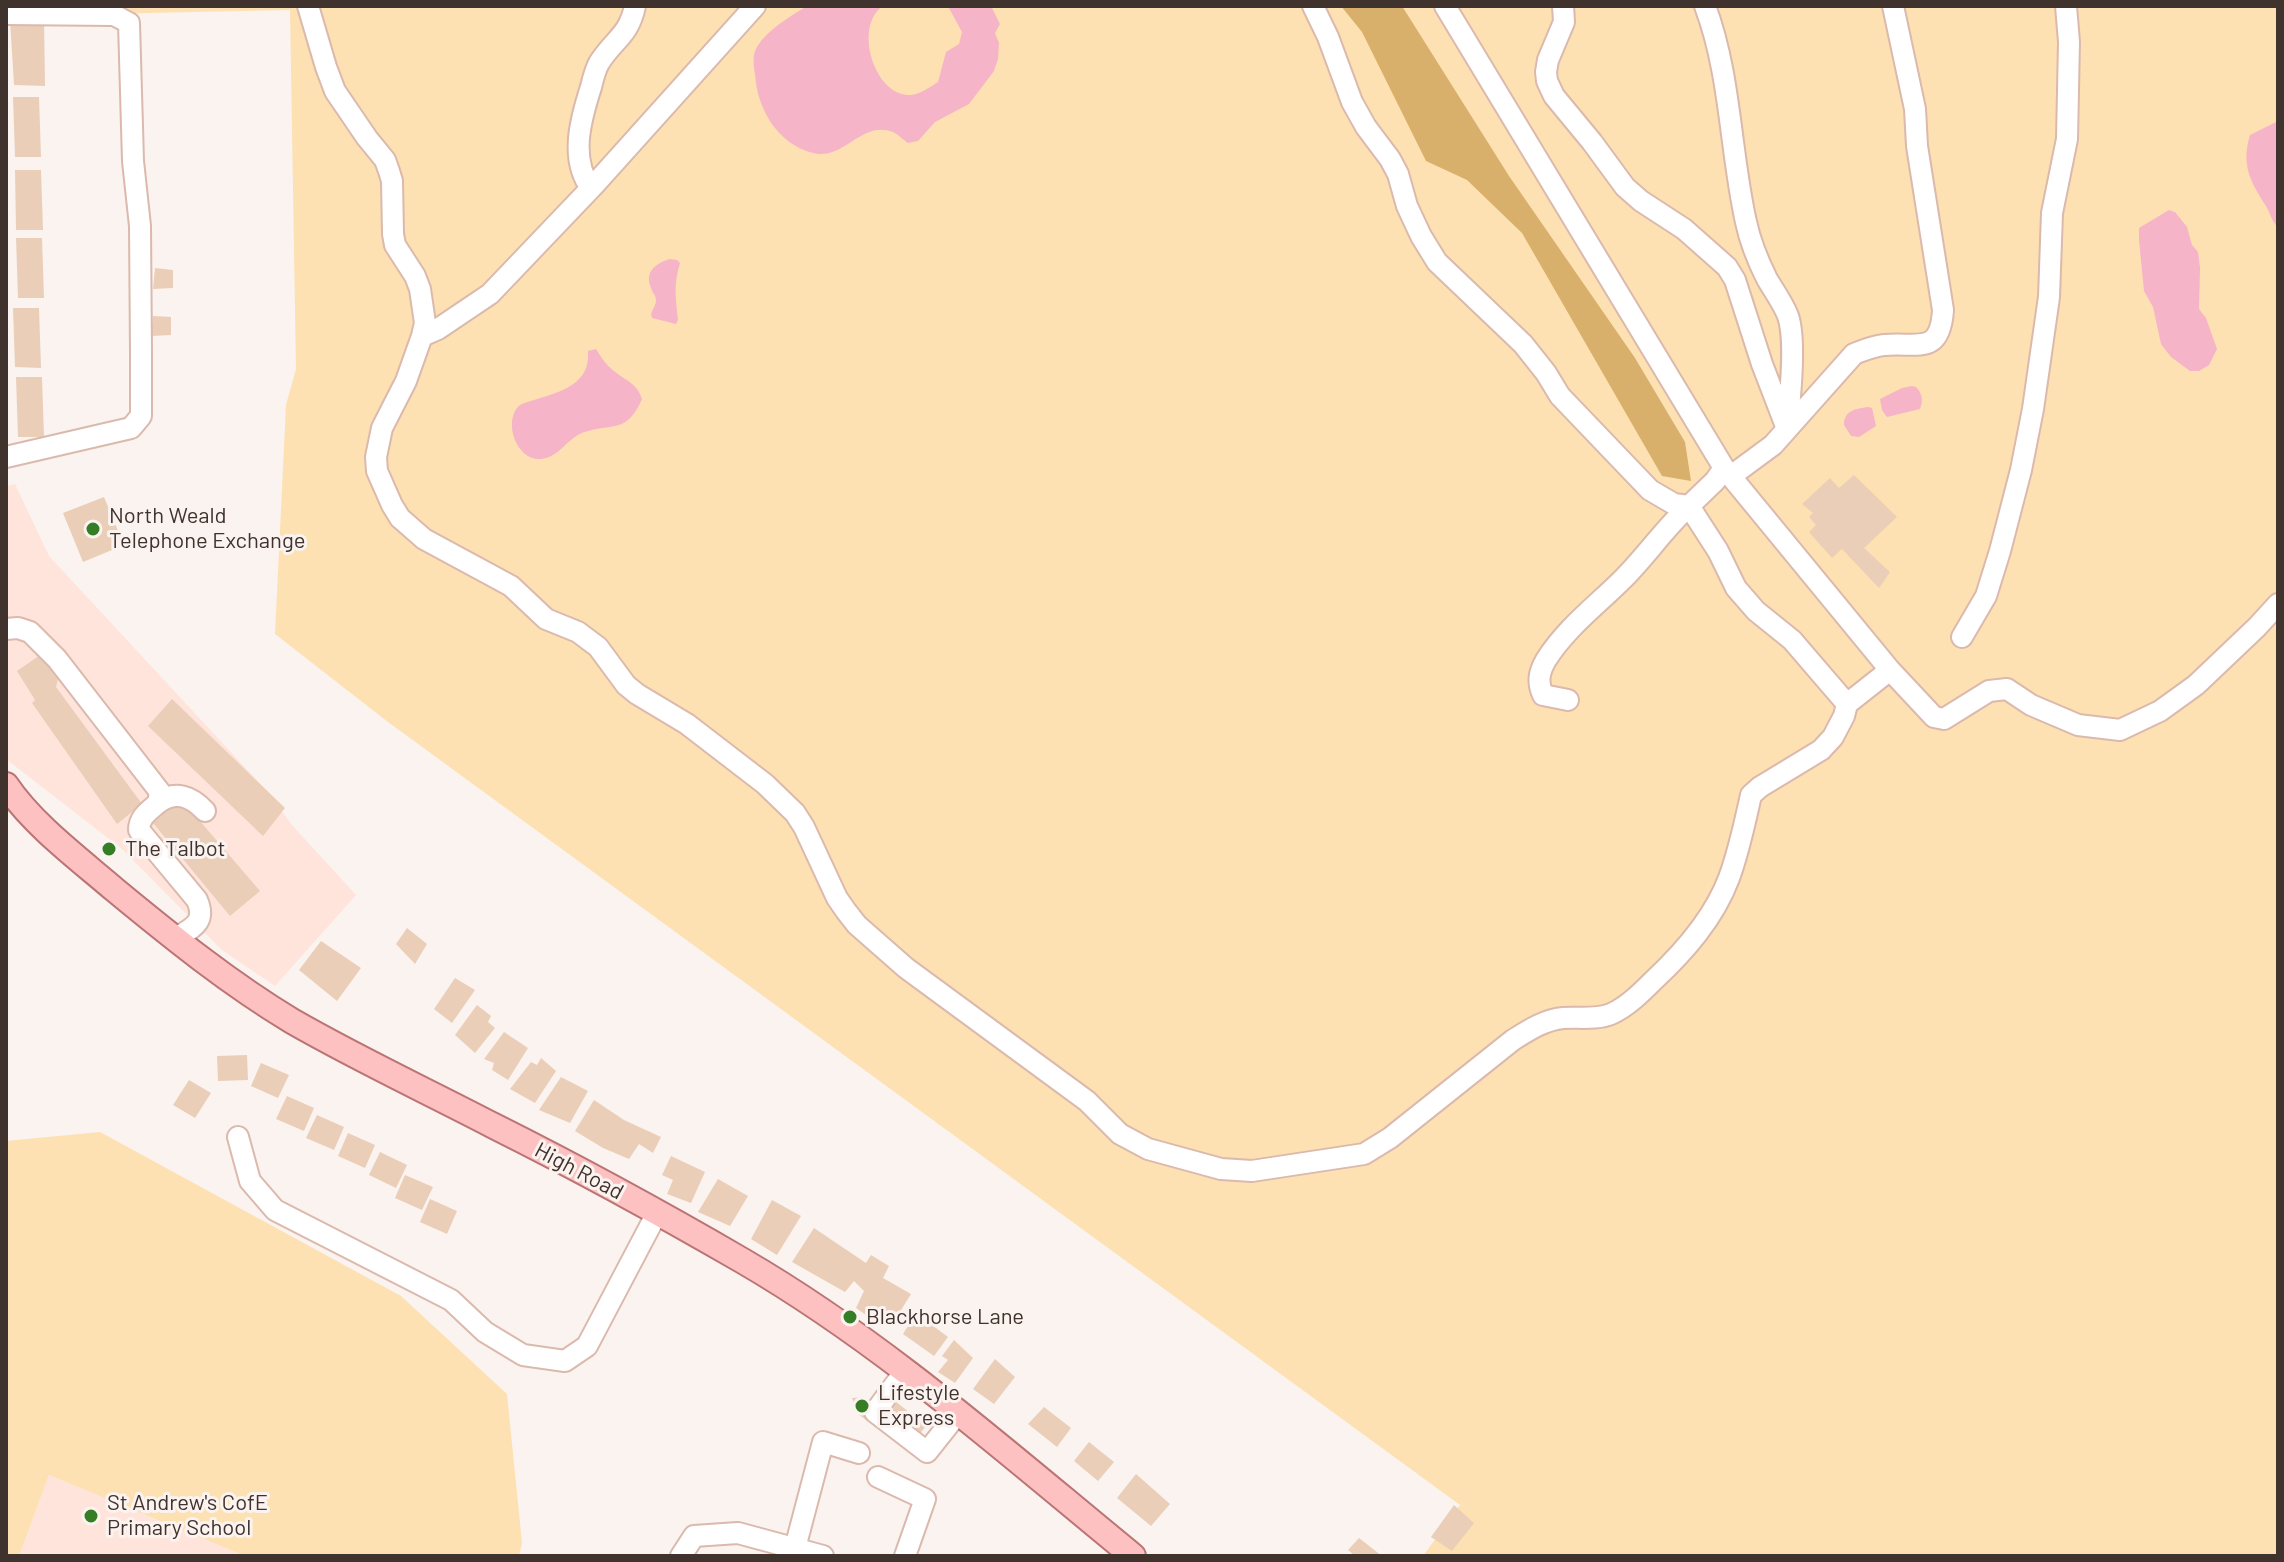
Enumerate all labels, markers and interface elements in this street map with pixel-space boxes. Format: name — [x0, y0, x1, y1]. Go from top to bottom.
place label: North Weald Telephone Exchange — [109, 503, 305, 554]
marker: North Weald Telephone Exchange — [84, 520, 102, 538]
place label: The Talbot — [125, 836, 226, 862]
marker: The Talbot — [100, 840, 118, 858]
street label: High Road — [530, 1137, 628, 1205]
place label: Blackhorse Lane — [866, 1304, 1024, 1330]
marker: Blackhorse Lane — [841, 1308, 859, 1326]
place label: Lifestyle Express — [878, 1380, 960, 1432]
marker: Lifestyle Express — [853, 1397, 871, 1415]
place label: St Andrew's CofE Primary School — [107, 1490, 268, 1542]
marker: St Andrew's CofE Primary School — [82, 1507, 100, 1525]

